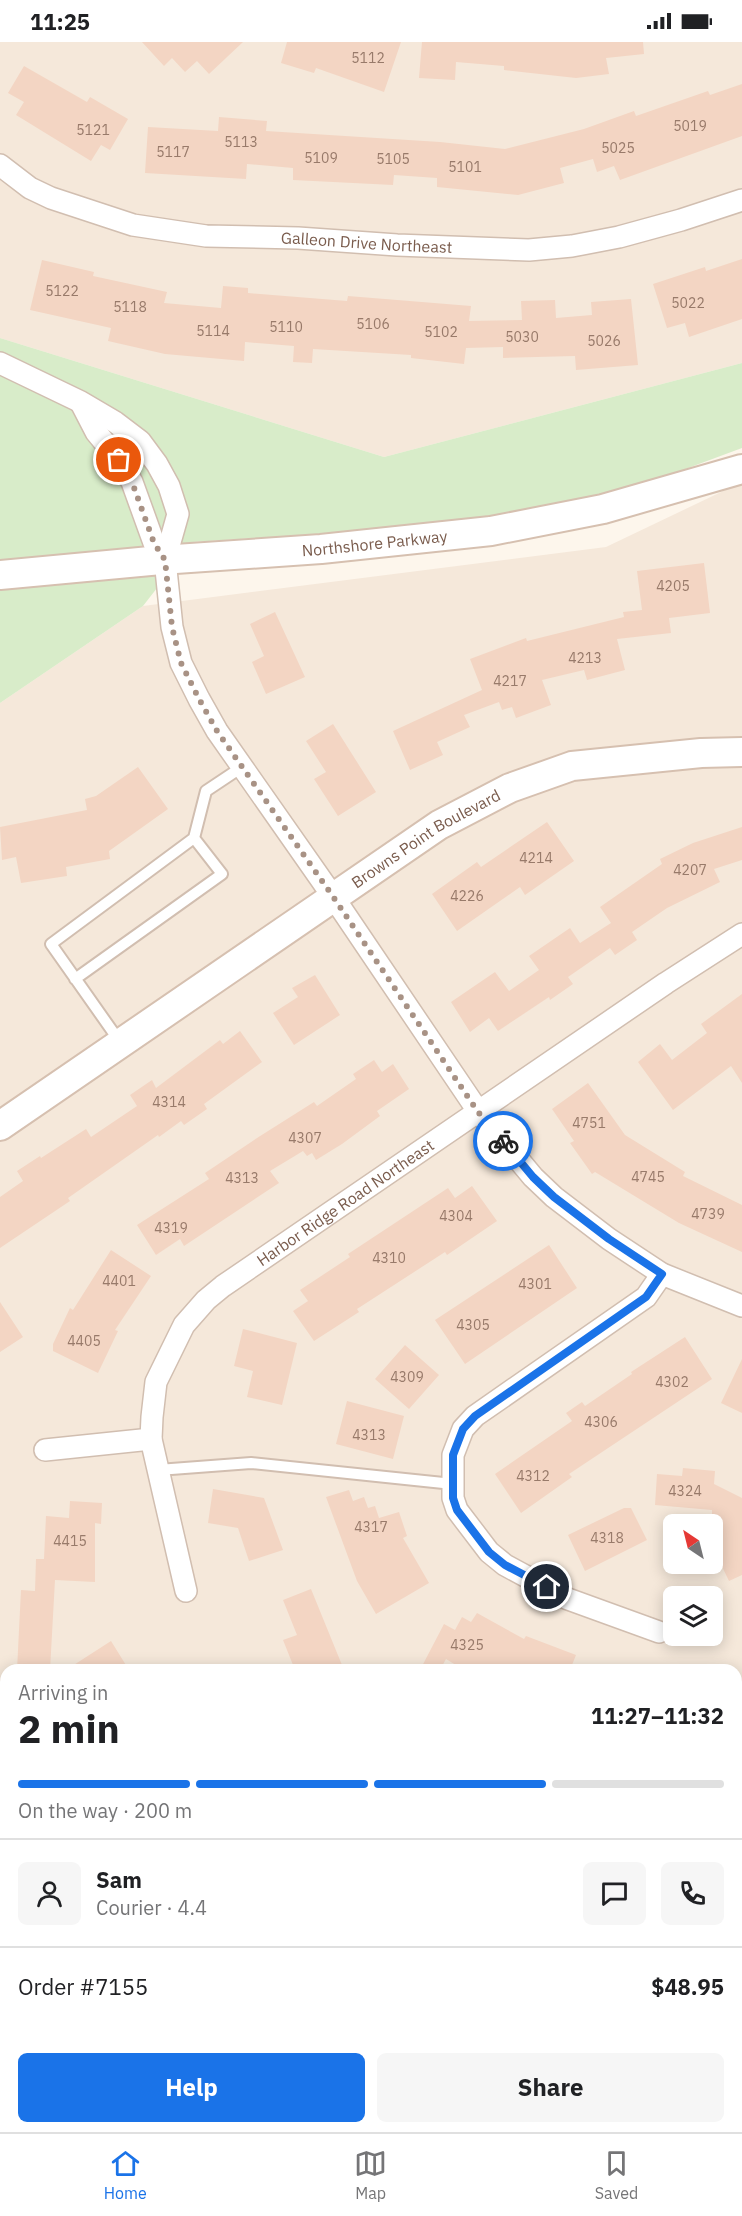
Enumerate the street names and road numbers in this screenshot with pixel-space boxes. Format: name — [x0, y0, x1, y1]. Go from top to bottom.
street label: Galleon Drive Northeast — [281, 228, 453, 257]
street label: Northshore Parkway — [301, 526, 448, 560]
street label: Browns Point Boulevard — [347, 785, 504, 892]
street label: Harbor Ridge Road Northeast — [253, 1135, 438, 1270]

